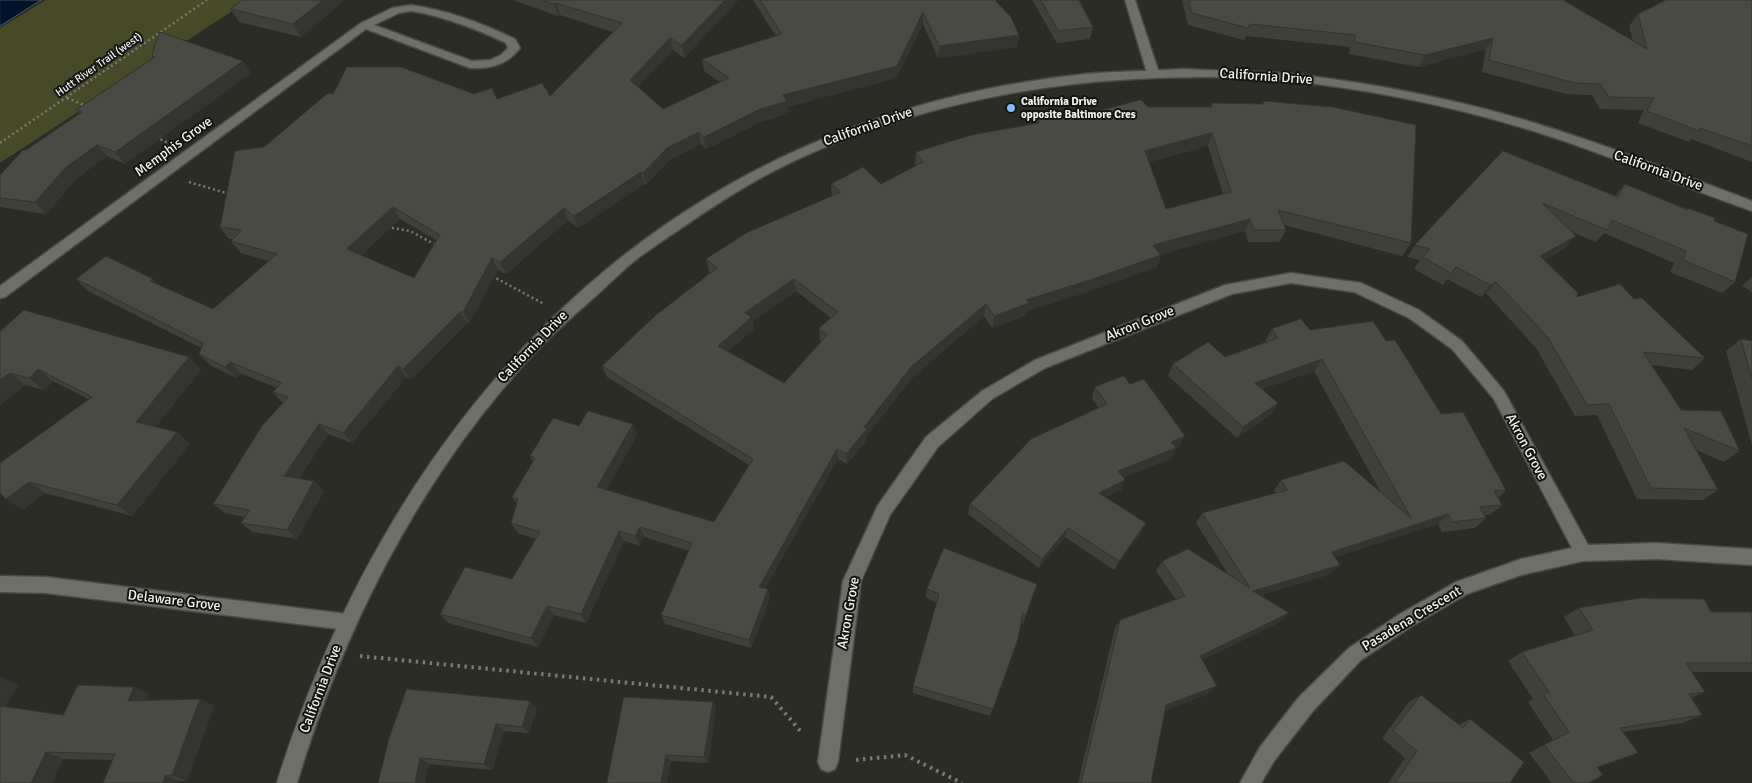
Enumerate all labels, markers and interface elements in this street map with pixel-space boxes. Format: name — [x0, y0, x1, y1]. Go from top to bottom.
street label: Hutt River Trail (west) — [53, 30, 145, 100]
street label: California Drive — [1219, 65, 1313, 89]
place label: California Drive opposite Baltimore Cres — [1021, 95, 1136, 121]
marker: California Drive opposite Baltimore Cres — [1005, 102, 1017, 114]
street label: California Drive — [821, 104, 915, 150]
street label: Memphis Grove — [132, 113, 216, 181]
street label: California Drive — [1611, 147, 1705, 195]
street label: Akron Grove — [1103, 303, 1177, 345]
street label: California Drive — [495, 308, 571, 386]
street label: Akron Grove — [1502, 411, 1550, 483]
street label: Akron Grove — [834, 576, 864, 650]
street label: Pasadena Crescent — [1359, 583, 1465, 655]
street label: Delaware Grove — [127, 587, 221, 615]
street label: California Drive — [296, 643, 346, 735]

